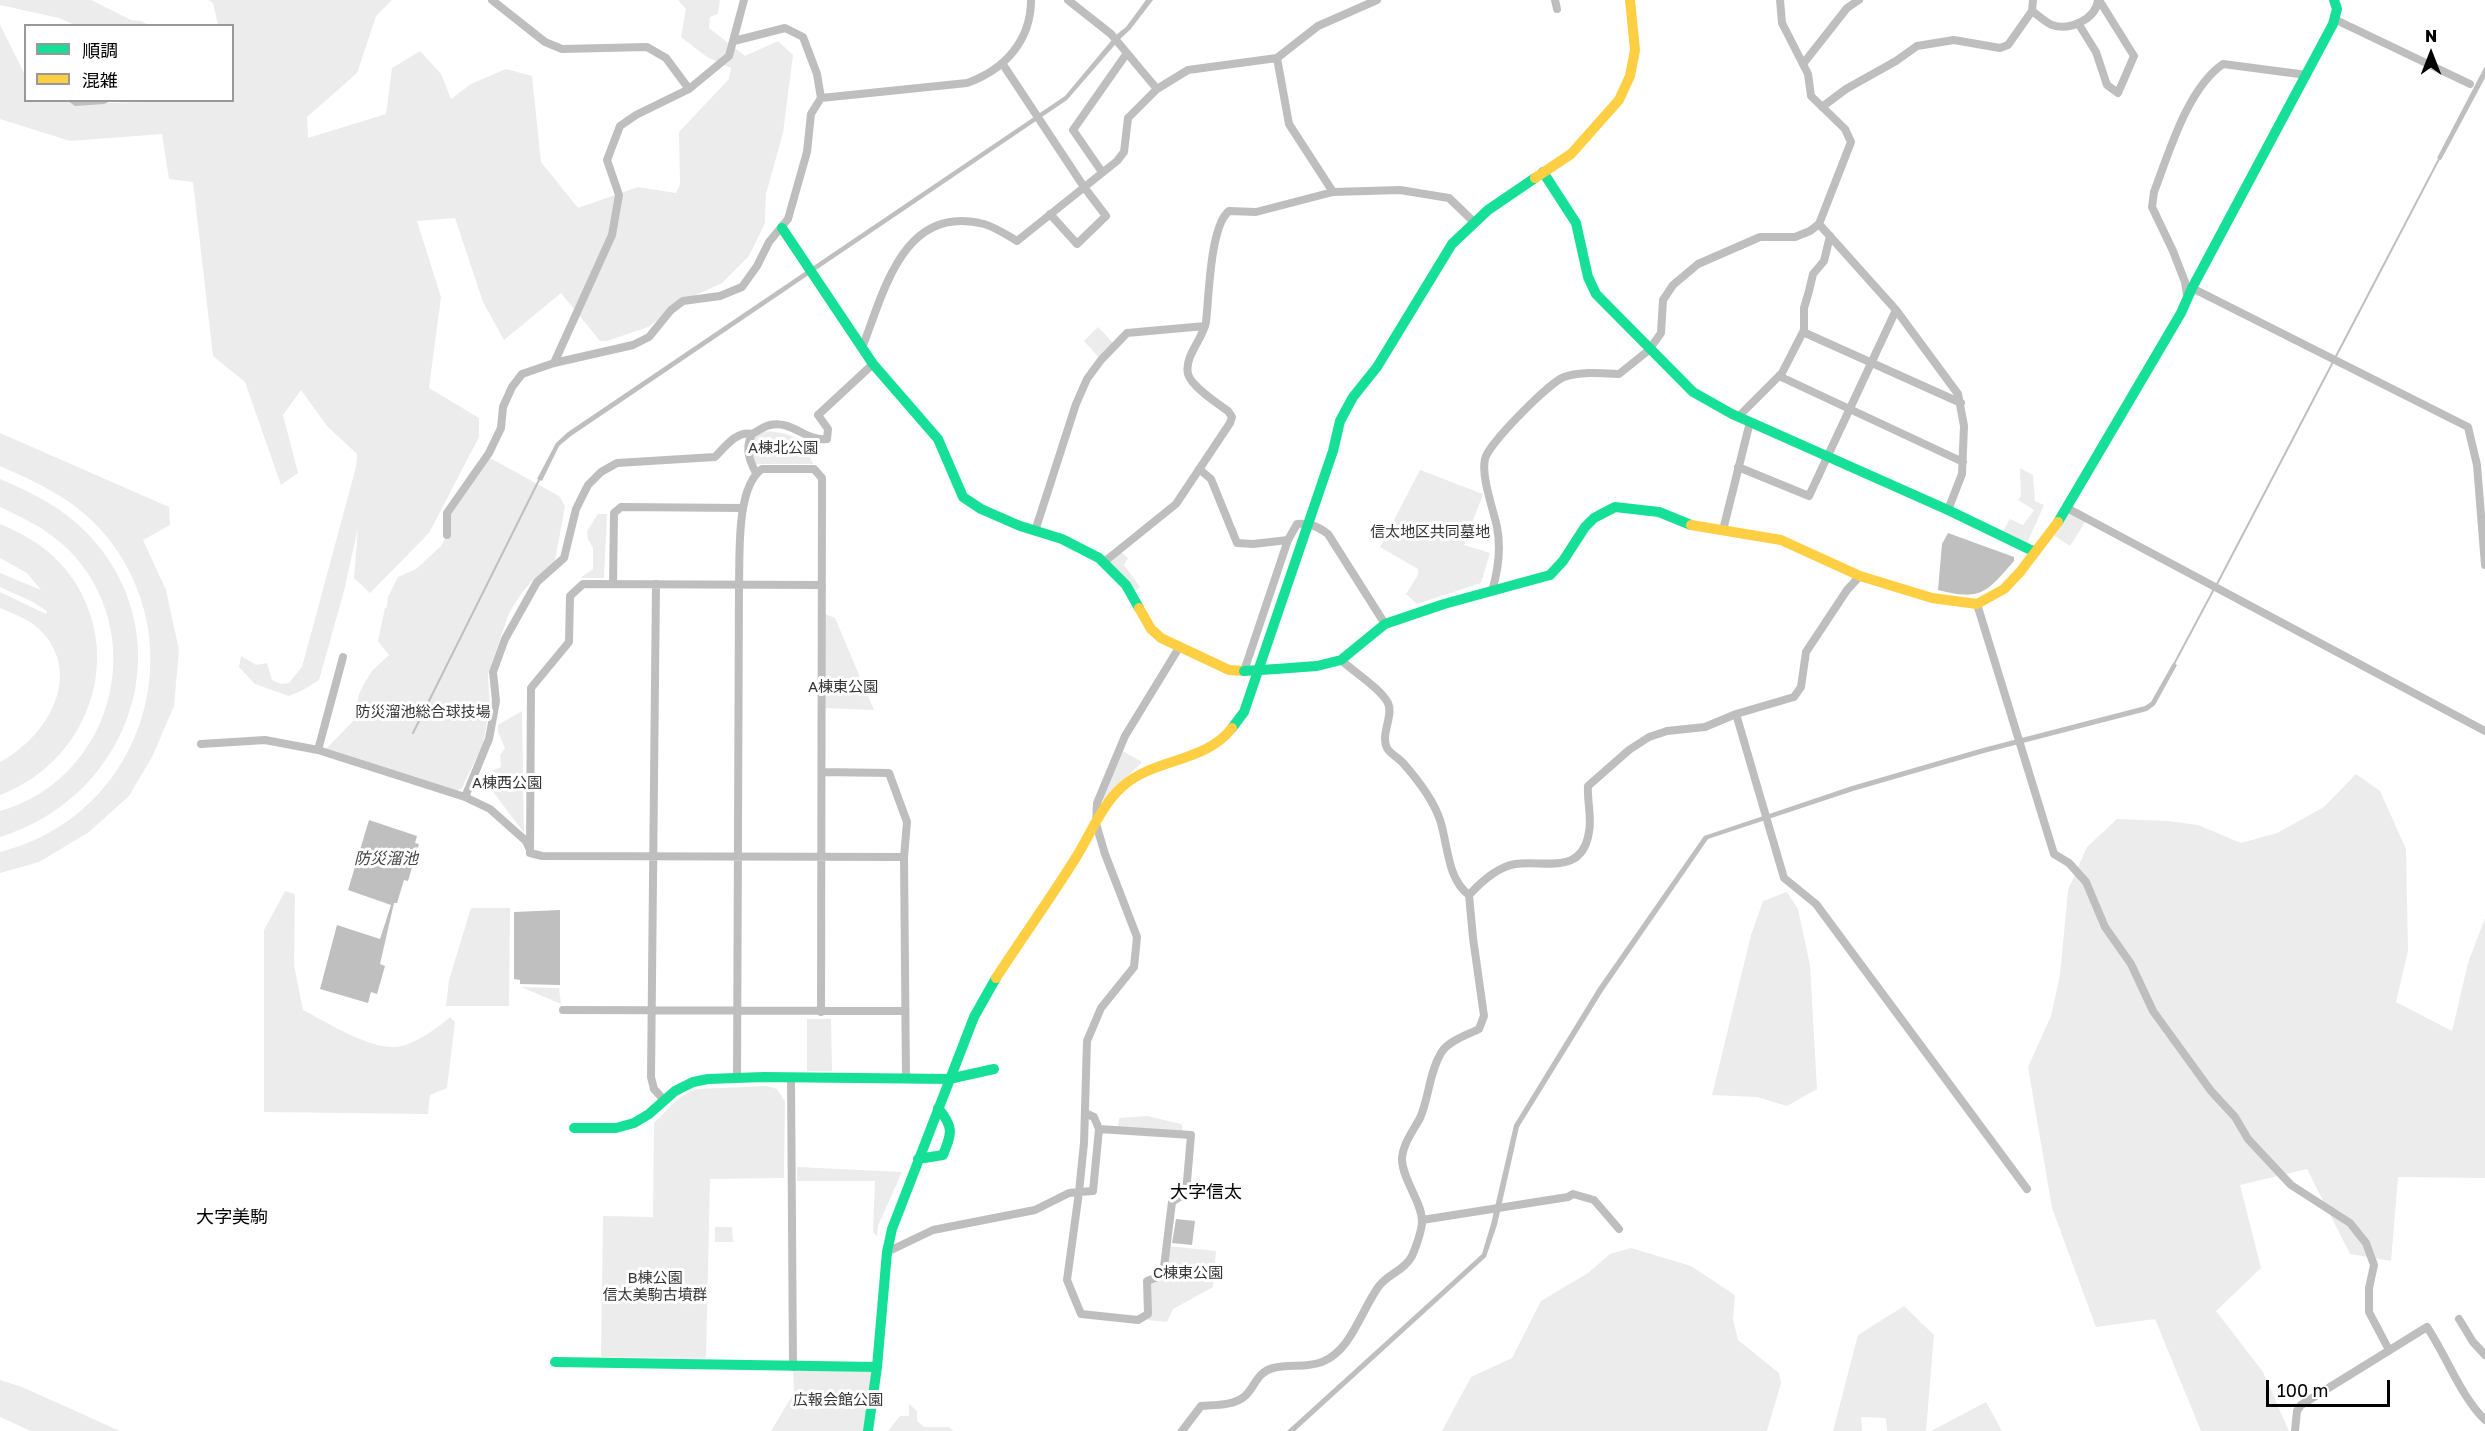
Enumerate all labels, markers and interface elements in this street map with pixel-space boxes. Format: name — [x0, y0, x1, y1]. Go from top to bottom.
legend — [24, 24, 234, 102]
north arrow — [2401, 24, 2461, 84]
text: N — [2425, 26, 2437, 46]
text: 順調 — [82, 39, 118, 61]
text: 混雑 — [82, 69, 118, 91]
park label: A棟北公園 — [748, 439, 818, 457]
park label: 信太地区共同墓地 — [1370, 523, 1490, 541]
park label: A棟東公園 — [808, 678, 878, 696]
park label: 防災溜池総合球技場 — [356, 703, 490, 721]
park label: A棟西公園 — [472, 774, 542, 792]
water label: 防災溜池 — [354, 849, 418, 869]
district label: 大字信太 — [1170, 1181, 1242, 1203]
district label: 大字美駒 — [196, 1206, 268, 1228]
park label: C棟東公園 — [1153, 1264, 1223, 1282]
park label: B棟公園 信太美駒古墳群 — [603, 1269, 707, 1304]
scale bar — [2269, 1368, 2394, 1406]
text: 100 m — [2277, 1379, 2328, 1401]
park label: 広報会館公園 — [793, 1391, 883, 1409]

